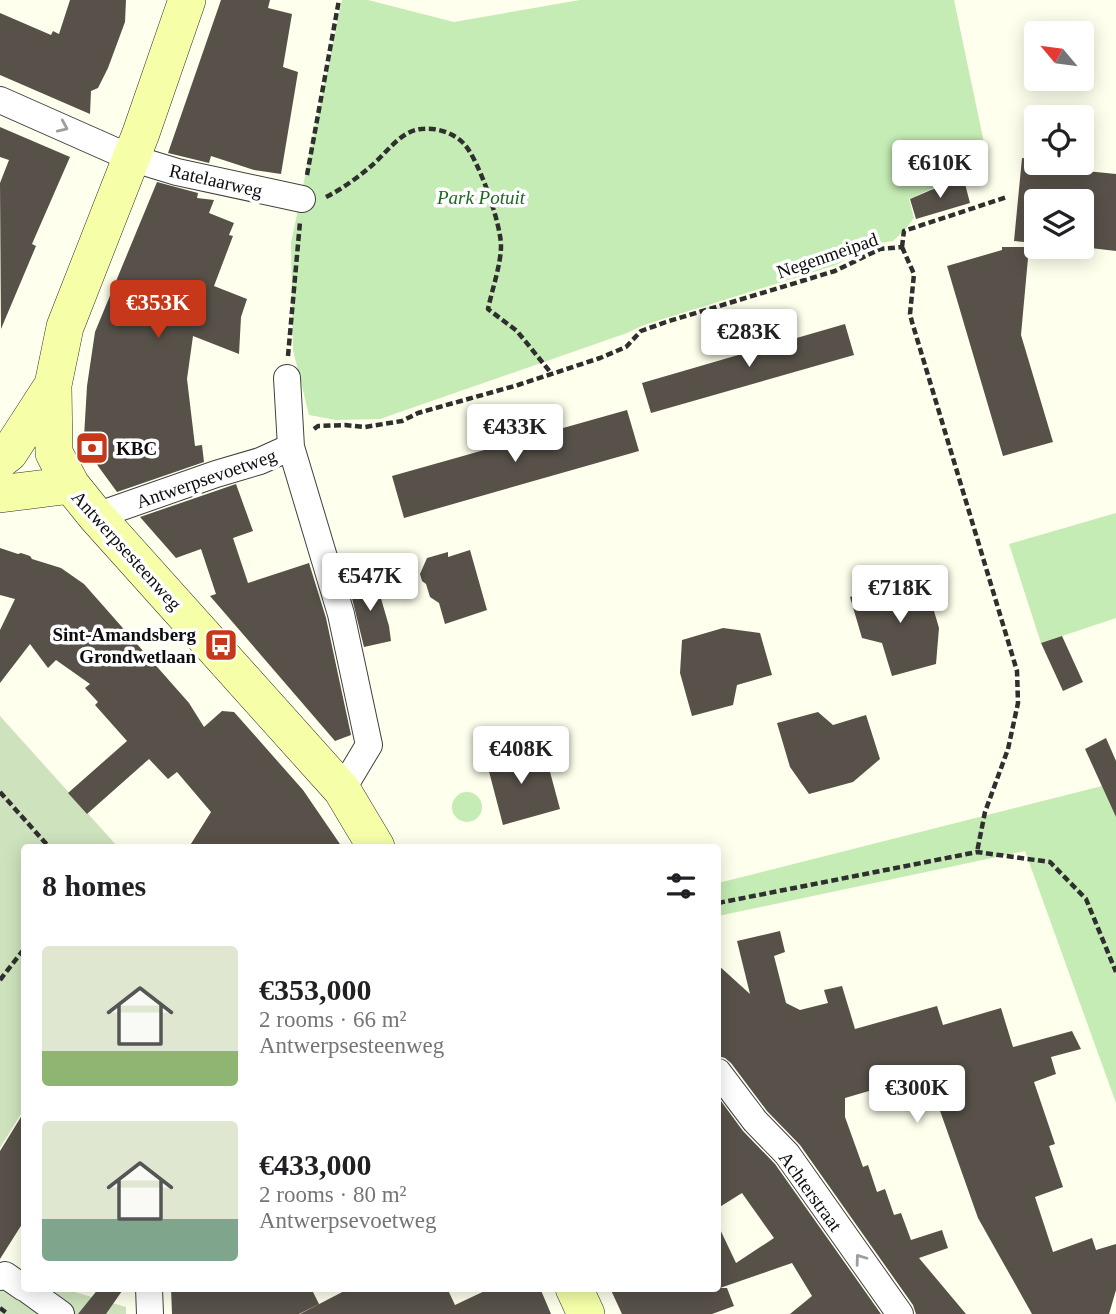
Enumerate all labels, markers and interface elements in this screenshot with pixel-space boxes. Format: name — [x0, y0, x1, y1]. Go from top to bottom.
north arrow — [1024, 21, 1094, 91]
map controls — [1024, 21, 1094, 259]
button: locate — [1024, 105, 1094, 175]
one-way arrow — [56, 119, 68, 133]
pin: €610K — [891, 140, 989, 200]
text: €610K — [908, 150, 972, 175]
street label: Ratelaarweg — [167, 160, 265, 202]
park label: Park Potuit — [436, 187, 526, 208]
button: layers — [1024, 189, 1094, 259]
street label: Negenmeipad — [774, 228, 881, 283]
pin: €353K — [109, 280, 207, 340]
text: €353K — [126, 290, 190, 315]
pin: €283K — [700, 310, 798, 369]
text: €283K — [717, 319, 781, 344]
pin: €433K — [466, 405, 564, 464]
text: €433K — [483, 414, 547, 439]
bank icon: KBC — [73, 429, 111, 467]
place label: KBC — [116, 438, 157, 459]
street label: Antwerpsevoetweg — [133, 445, 279, 512]
street label: Antwerpsesteenweg — [68, 486, 186, 615]
pin: €547K — [321, 554, 419, 613]
text: €547K — [338, 563, 402, 588]
pin: €718K — [851, 566, 949, 625]
text: €718K — [868, 575, 932, 600]
place label: Sint-Amandsberg Grondwetlaan — [52, 624, 196, 667]
bus stop icon: Sint-Amandsberg Grondwetlaan — [202, 626, 240, 664]
pin: €408K — [472, 726, 570, 786]
text: €408K — [489, 736, 553, 761]
icon: filters — [662, 867, 700, 905]
text: 8 homes — [42, 869, 146, 902]
text: €353,000 — [259, 973, 372, 1006]
icon: home — [98, 974, 182, 1058]
text: 2 rooms · 66 m² — [259, 1007, 406, 1032]
text: Antwerpsesteenweg — [259, 1033, 444, 1058]
pin: €300K — [868, 1066, 966, 1125]
text: €300K — [885, 1075, 949, 1100]
text: €433,000 — [259, 1148, 372, 1181]
street label: Achterstraat — [775, 1148, 847, 1236]
icon: home — [98, 1149, 182, 1233]
text: 2 rooms · 80 m² — [259, 1182, 406, 1207]
text: Antwerpsevoetweg — [259, 1208, 437, 1233]
one-way arrow — [856, 1254, 868, 1267]

